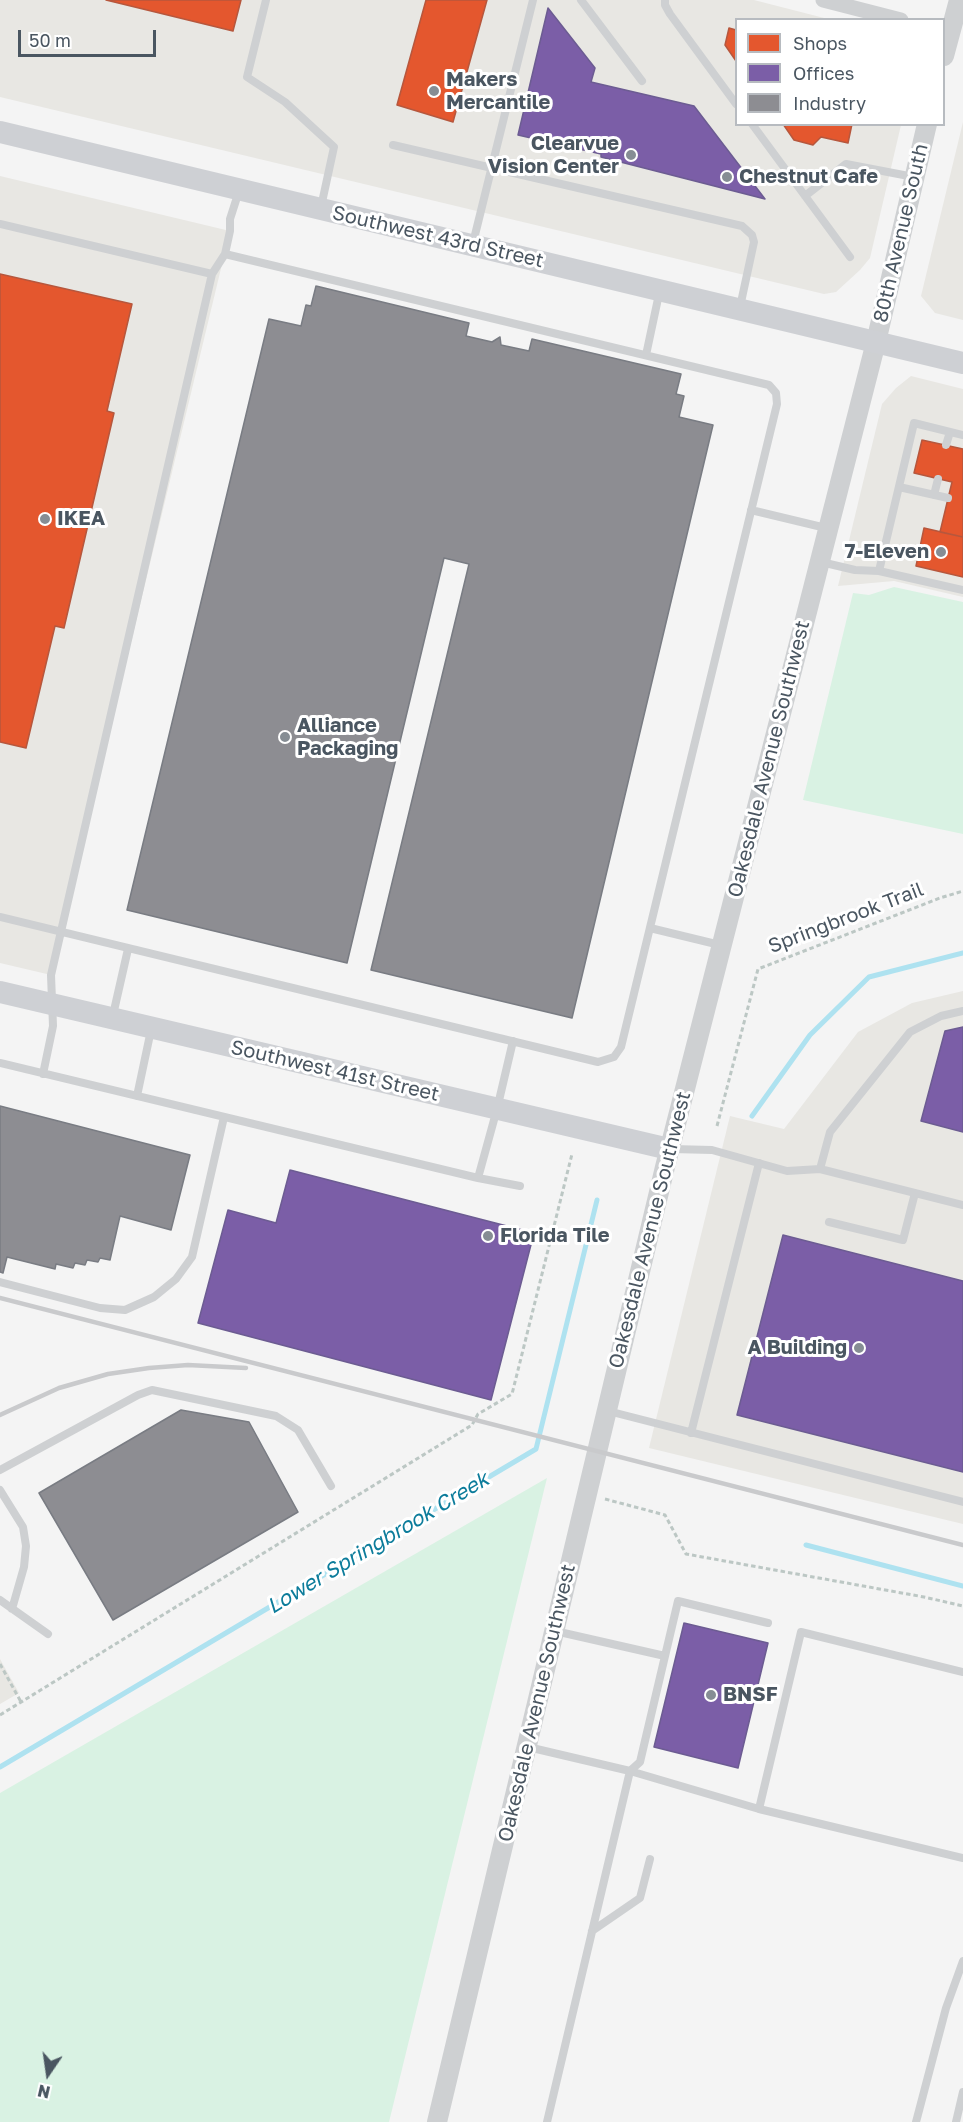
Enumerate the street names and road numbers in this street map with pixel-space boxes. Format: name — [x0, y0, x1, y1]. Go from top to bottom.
street label: 80th Avenue South — [869, 141, 933, 325]
street label: Southwest 43rd Street — [330, 201, 546, 273]
street label: Oakesdale Avenue Southwest — [723, 618, 815, 900]
street label: Springbrook Trail — [765, 877, 927, 959]
street label: Southwest 41st Street — [229, 1035, 441, 1107]
street label: Oakesdale Avenue Southwest — [604, 1089, 696, 1371]
street label: Oakesdale Avenue Southwest — [493, 1562, 581, 1844]

